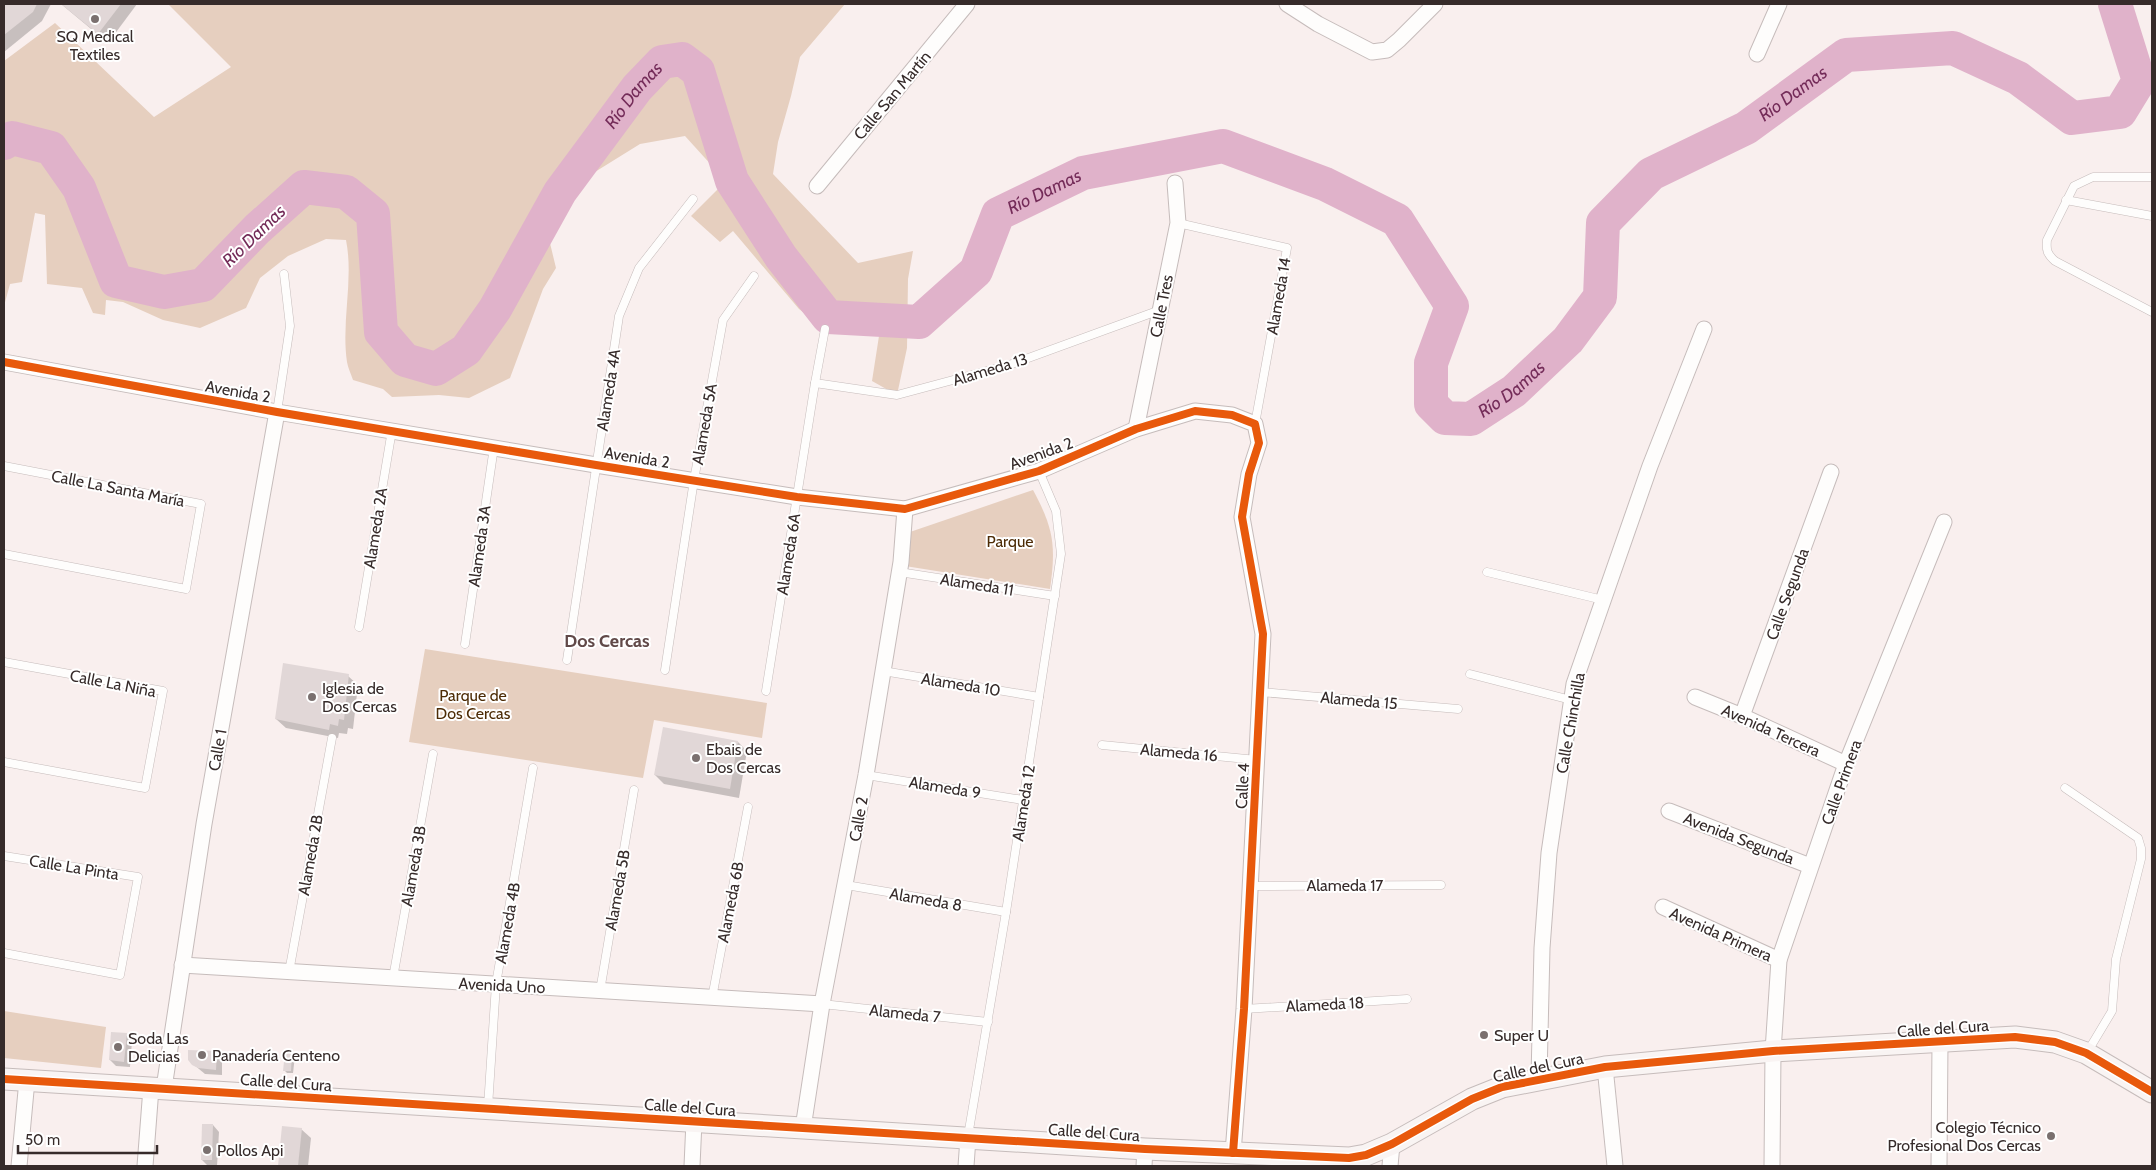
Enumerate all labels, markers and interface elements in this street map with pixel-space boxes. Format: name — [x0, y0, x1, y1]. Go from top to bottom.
marker: SQ Medical Textiles — [89, 13, 101, 25]
place label: SQ Medical Textiles — [56, 27, 134, 64]
street label: Calle San Martín — [850, 47, 935, 143]
water label: Río Damas — [600, 57, 667, 133]
water label: Río Damas — [1754, 61, 1832, 126]
water label: Río Damas — [1004, 164, 1085, 219]
water label: Río Damas — [218, 200, 290, 272]
street label: Alameda 14 — [1262, 256, 1295, 336]
street label: Calle Tres — [1146, 273, 1177, 339]
street label: Alameda 4A — [593, 348, 624, 432]
street label: Alameda 13 — [950, 349, 1030, 390]
water label: Río Damas — [1474, 356, 1550, 422]
street label: Avenida 2 — [204, 376, 272, 407]
street label: Alameda 5A — [688, 382, 721, 466]
street label: Avenida 2 — [1007, 433, 1075, 474]
street label: Avenida 2 — [603, 443, 671, 472]
street label: Calle La Santa María — [50, 466, 186, 511]
street label: Alameda 2A — [360, 486, 391, 570]
street label: Alameda 3A — [464, 504, 495, 588]
street label: Alameda 6A — [773, 512, 804, 596]
park label: Parque — [987, 532, 1033, 551]
street label: Calle Segunda — [1762, 545, 1813, 643]
street label: Alameda 11 — [939, 569, 1015, 600]
district label: Dos Cercas — [564, 630, 650, 652]
street label: Calle La Niña — [68, 666, 158, 701]
street label: Alameda 10 — [920, 669, 1002, 700]
street label: Calle Chinchilla — [1552, 671, 1589, 775]
place label: Iglesia de Dos Cercas — [322, 679, 397, 716]
park label: Parque de Dos Cercas — [436, 686, 511, 723]
street label: Alameda 15 — [1320, 688, 1398, 713]
marker: Iglesia de Dos Cercas — [306, 691, 318, 703]
street label: Avenida Tercera — [1719, 700, 1823, 761]
street label: Calle 1 — [204, 728, 230, 772]
street label: Calle Primera — [1817, 737, 1866, 827]
place label: Ebais de Dos Cercas — [706, 740, 781, 777]
street label: Alameda 16 — [1139, 740, 1219, 765]
marker: Ebais de Dos Cercas — [690, 752, 702, 764]
street label: Alameda 12 — [1008, 763, 1039, 843]
street label: Calle 4 — [1232, 763, 1253, 810]
street label: Alameda 9 — [908, 772, 982, 803]
street label: Calle 2 — [845, 795, 872, 843]
street label: Avenida Segunda — [1681, 809, 1797, 868]
street label: Alameda 2B — [294, 813, 327, 897]
street label: Alameda 3B — [397, 824, 430, 908]
street label: Alameda 5B — [601, 848, 634, 932]
street label: Calle La Pinta — [28, 851, 120, 884]
street label: Alameda 6B — [713, 859, 748, 944]
street label: Alameda 17 — [1307, 876, 1383, 895]
street label: Alameda 4B — [491, 880, 524, 965]
street label: Alameda 8 — [888, 884, 964, 915]
street label: Avenida Primera — [1667, 903, 1775, 966]
street label: Avenida Uno — [458, 974, 546, 997]
street label: Alameda 18 — [1285, 993, 1365, 1016]
street label: Alameda 7 — [868, 1000, 942, 1027]
street label: Calle del Cura — [1897, 1016, 1990, 1041]
place label: Super U — [1494, 1026, 1549, 1045]
place label: Soda Las Delicias — [128, 1029, 189, 1066]
marker: Super U — [1478, 1029, 1490, 1041]
marker: Soda Las Delicias — [112, 1041, 124, 1053]
place label: Panadería Centeno — [212, 1046, 340, 1065]
marker: Panadería Centeno — [196, 1049, 208, 1061]
street label: Calle del Cura — [1491, 1049, 1585, 1086]
street label: Calle del Cura — [239, 1070, 333, 1095]
street label: Calle del Cura — [643, 1095, 737, 1120]
place label: Colegio Técnico Profesional Dos Cercas — [1887, 1118, 2041, 1155]
street label: Calle del Cura — [1047, 1120, 1141, 1145]
scale bar — [18, 1122, 156, 1154]
marker: Colegio Técnico Profesional Dos Cercas — [2045, 1130, 2057, 1142]
text: 50 m — [25, 1131, 60, 1149]
place label: Pollos Api — [217, 1141, 283, 1160]
marker: Pollos Api — [201, 1144, 213, 1156]

